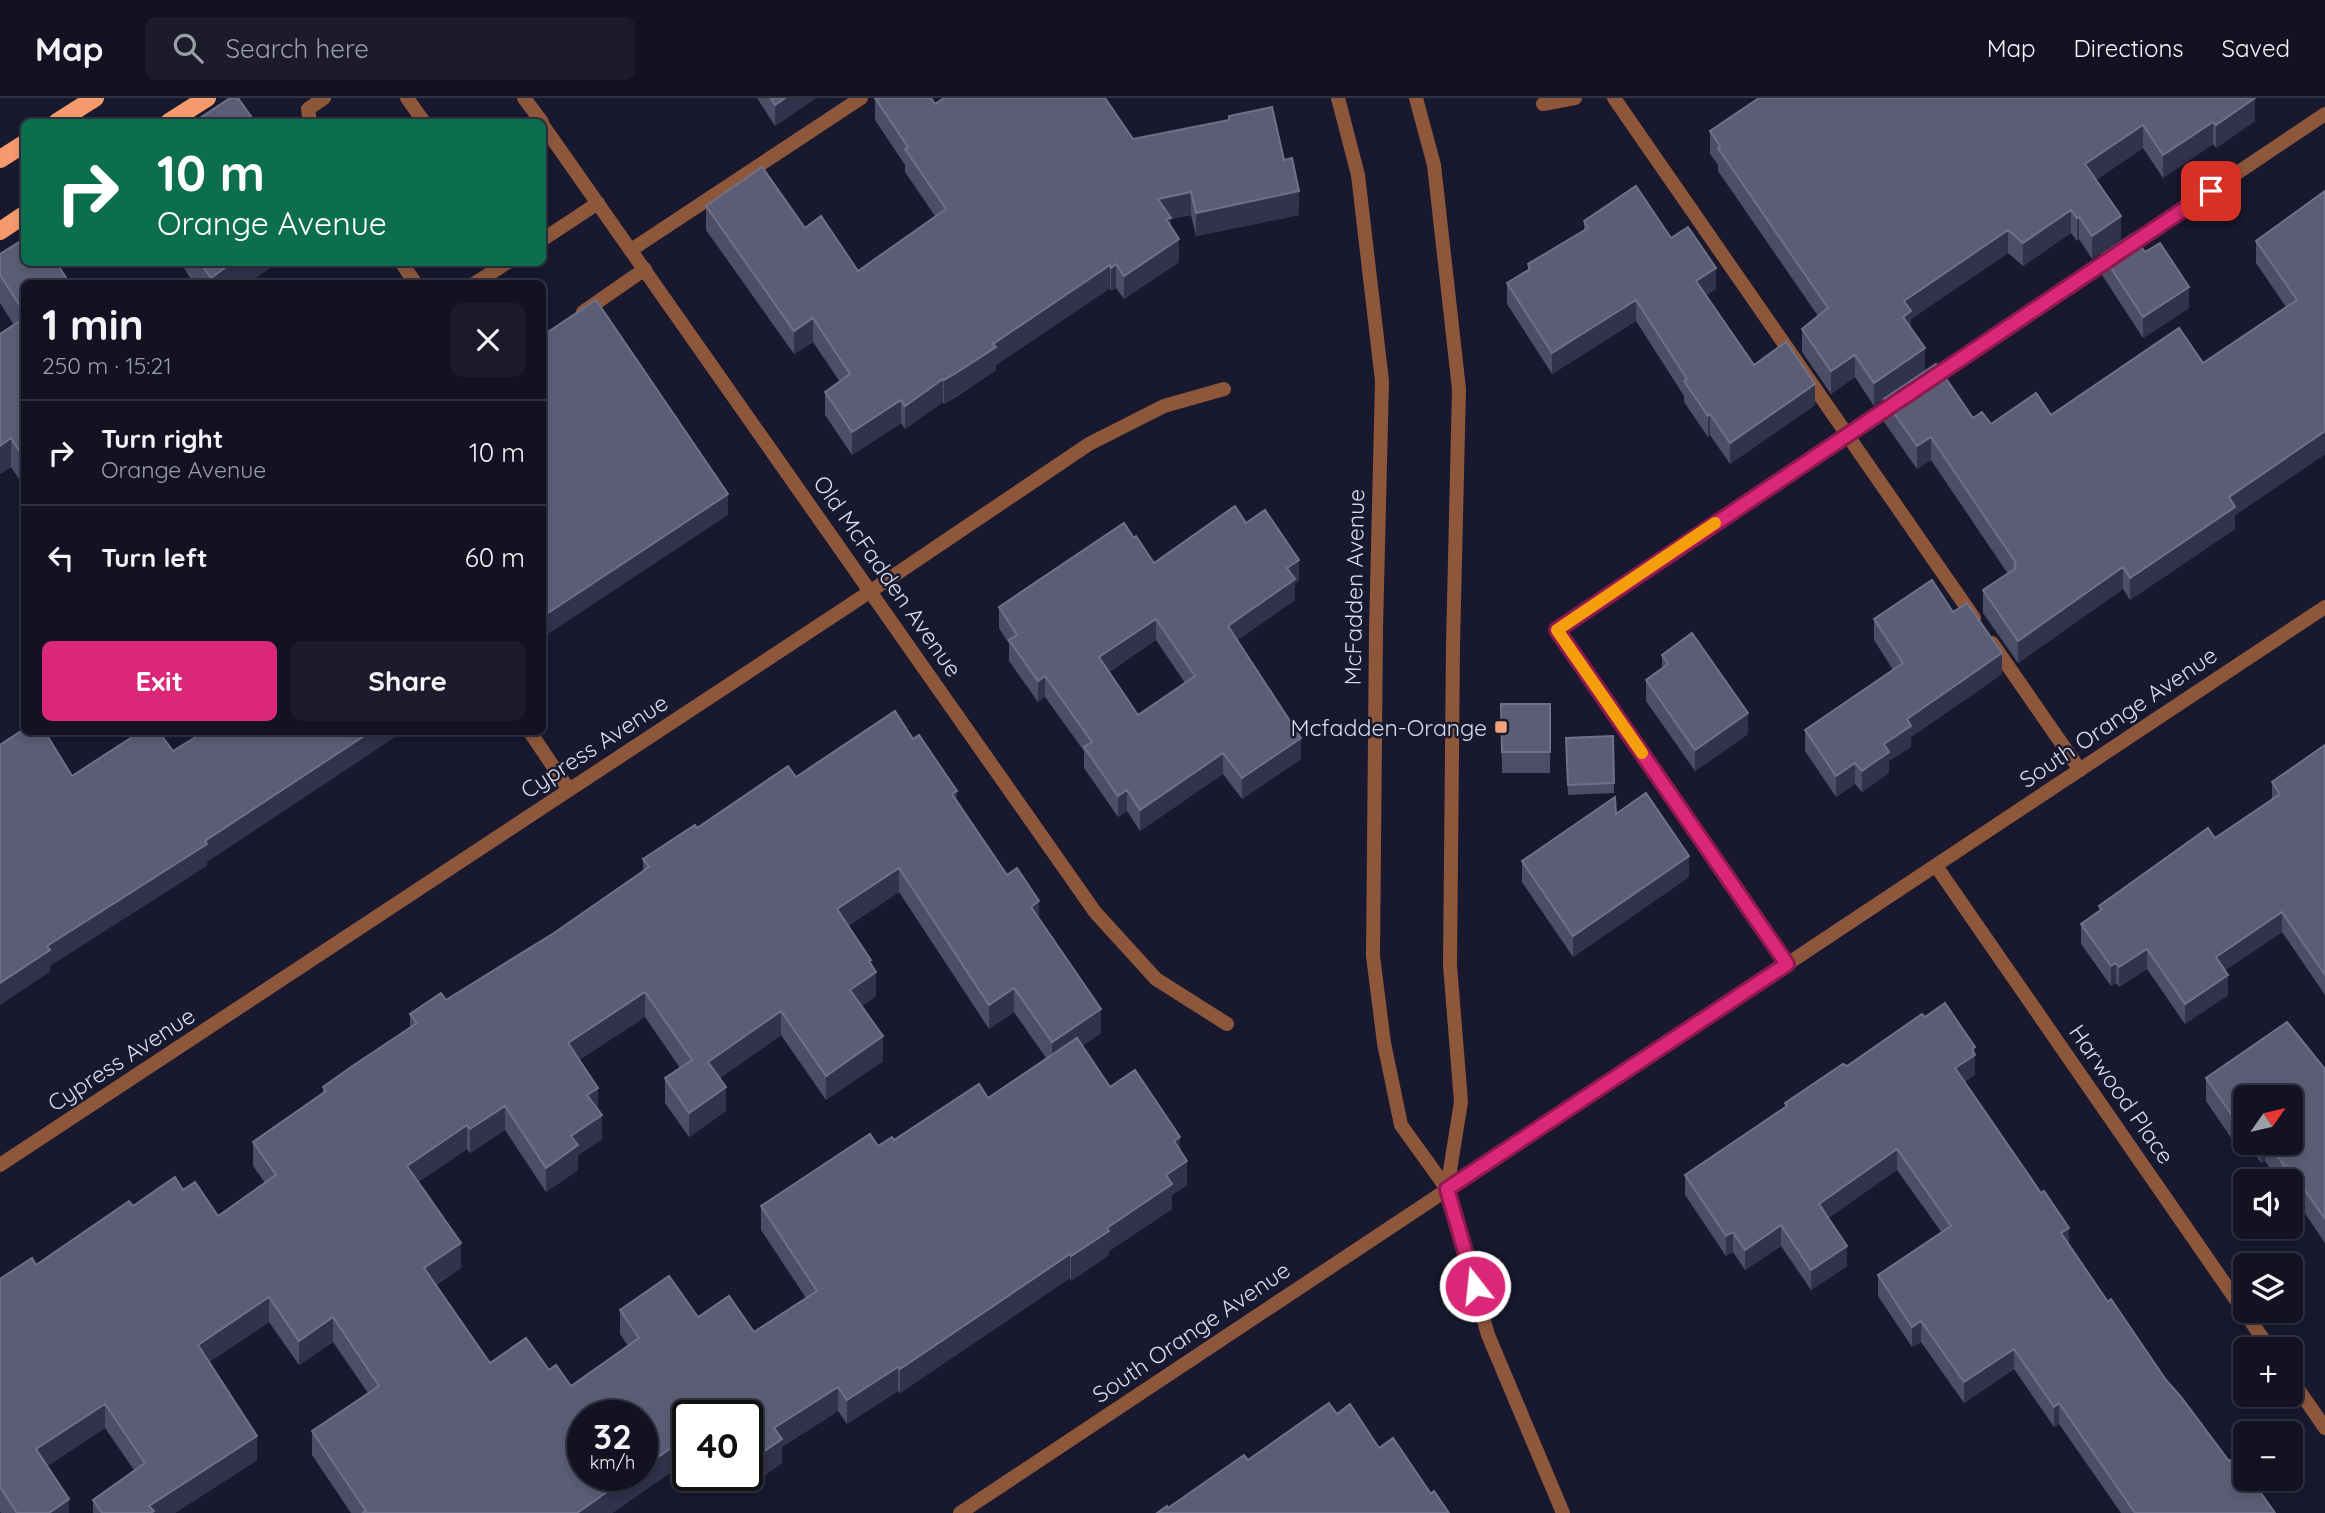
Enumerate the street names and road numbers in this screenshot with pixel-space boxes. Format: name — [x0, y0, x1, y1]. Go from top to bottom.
street label: Old McFadden Avenue — [807, 470, 969, 682]
street label: McFadden Avenue — [1338, 488, 1370, 686]
street label: South Orange Avenue — [2014, 640, 2222, 794]
street label: Cypress Avenue — [515, 688, 673, 804]
street label: Cypress Avenue — [42, 1001, 200, 1117]
street label: Harwood Place — [2063, 1019, 2181, 1169]
street label: South Orange Avenue — [1087, 1255, 1295, 1409]

